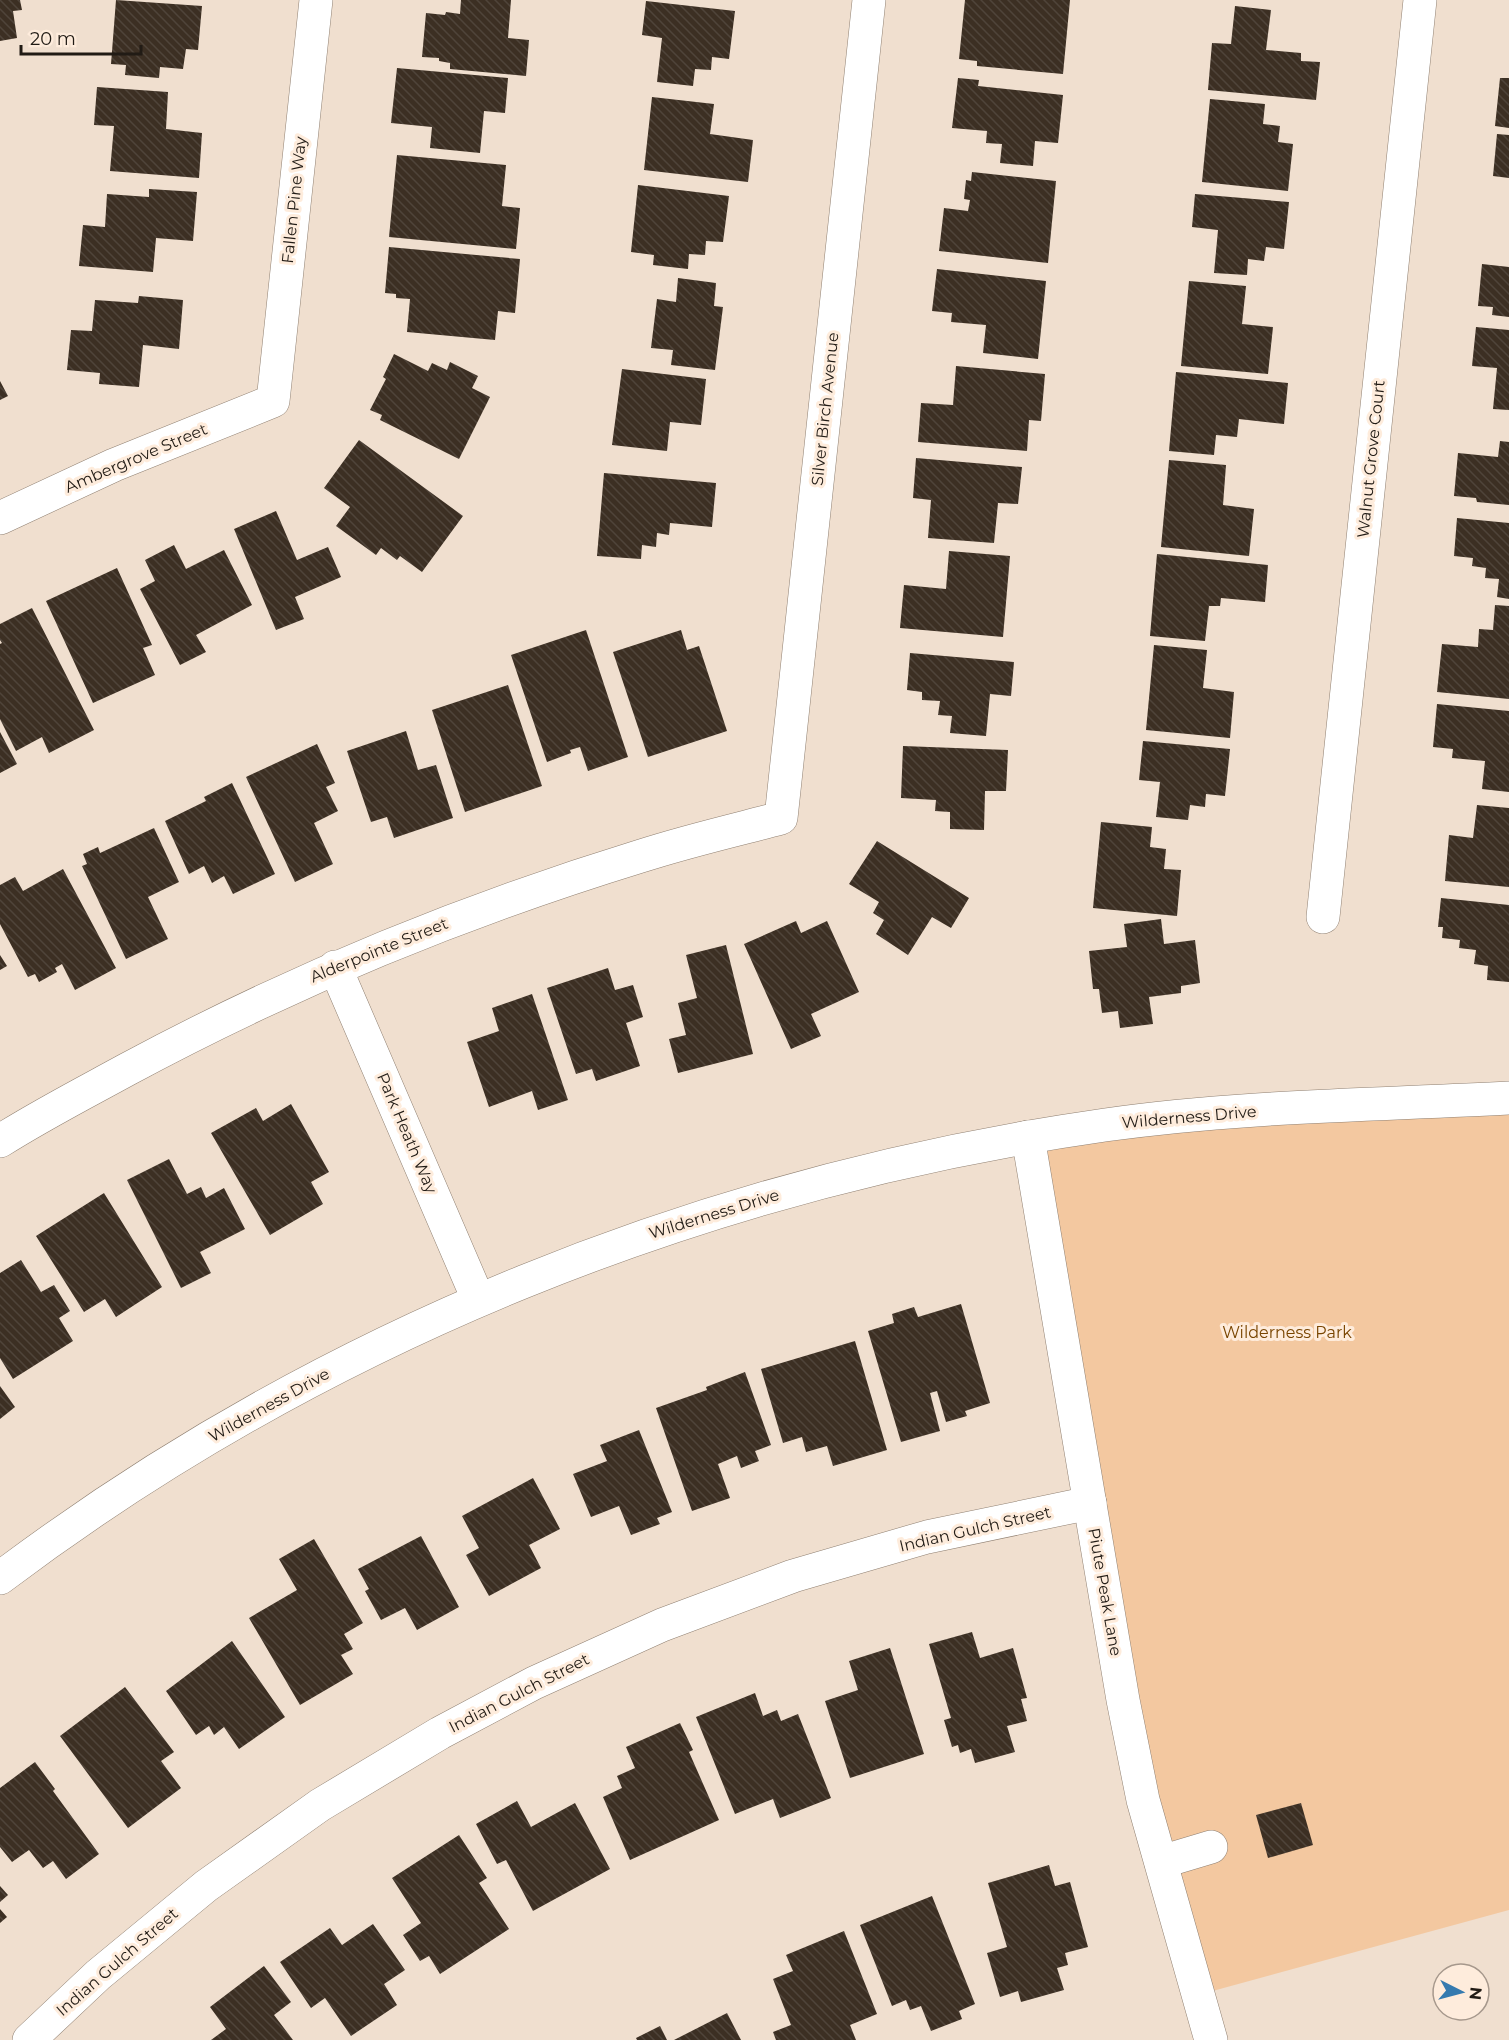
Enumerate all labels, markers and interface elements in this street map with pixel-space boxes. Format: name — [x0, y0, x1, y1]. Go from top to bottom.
scale bar — [21, 18, 141, 56]
text: 20 m — [30, 28, 76, 50]
street label: Fallen Pine Way — [278, 135, 310, 264]
street label: Silver Birch Avenue — [808, 331, 842, 487]
street label: Walnut Grove Court — [1353, 379, 1389, 539]
street label: Ambergrove Street — [62, 419, 210, 497]
street label: Alderpointe Street — [307, 913, 451, 986]
street label: Park Heath Way — [373, 1070, 441, 1196]
street label: Wilderness Drive — [1121, 1102, 1257, 1132]
street label: Wilderness Drive — [647, 1185, 781, 1243]
park label: Wilderness Park — [1222, 1323, 1352, 1342]
street label: Wilderness Drive — [205, 1364, 333, 1446]
street label: Indian Gulch Street — [897, 1502, 1053, 1556]
street label: Piute Peak Lane — [1084, 1526, 1126, 1658]
street label: Indian Gulch Street — [446, 1649, 593, 1737]
street label: Indian Gulch Street — [52, 1904, 182, 2020]
north arrow — [1431, 1962, 1491, 2022]
text: N — [1465, 1986, 1486, 2001]

